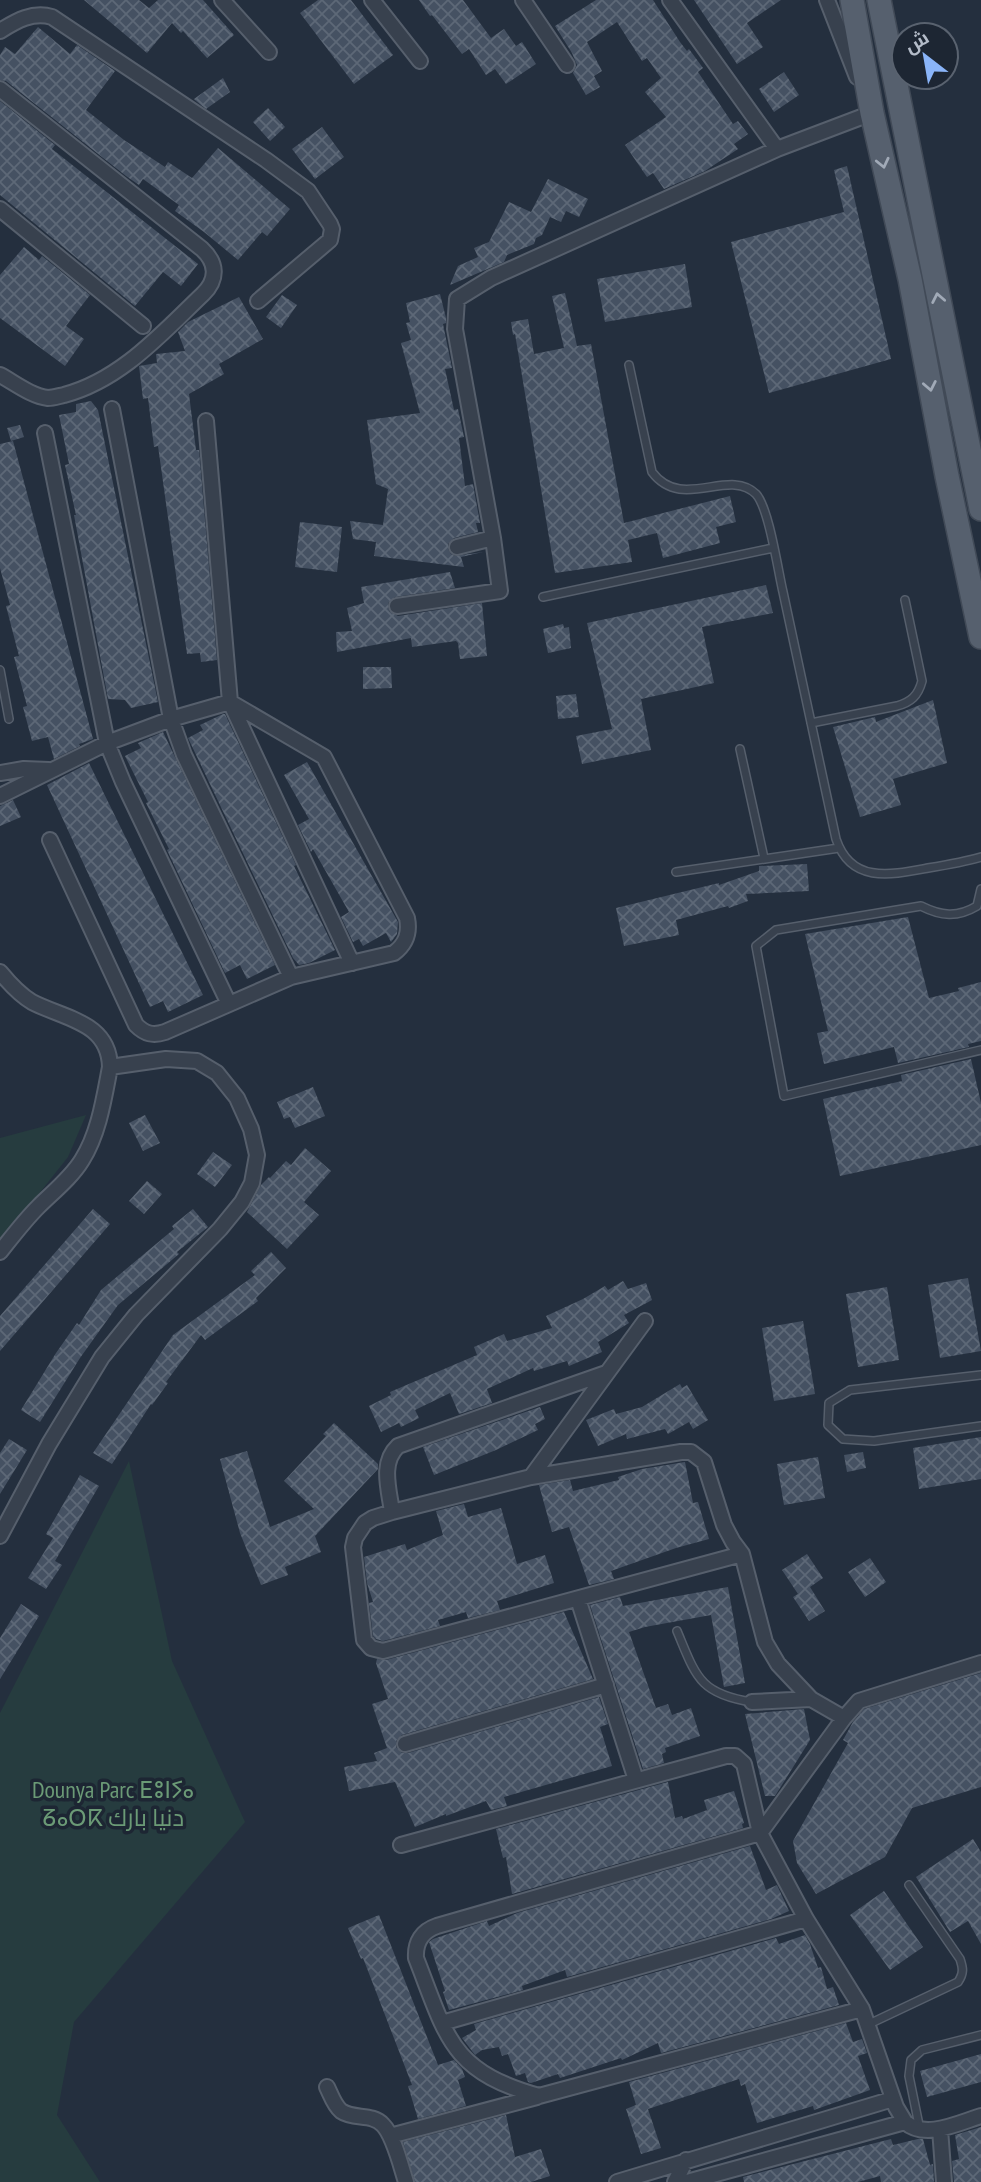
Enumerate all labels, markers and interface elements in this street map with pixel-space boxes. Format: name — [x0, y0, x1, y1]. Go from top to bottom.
north arrow — [890, 21, 960, 91]
text: ش — [900, 25, 933, 58]
one-way arrow — [875, 157, 890, 169]
one-way arrow — [931, 292, 946, 304]
one-way arrow — [922, 380, 937, 392]
park label: Dounya Parc ⴹⵓⵏⵢⴰ ⵒⴰⵔⴽ دنيا بارك — [32, 1774, 194, 1833]

